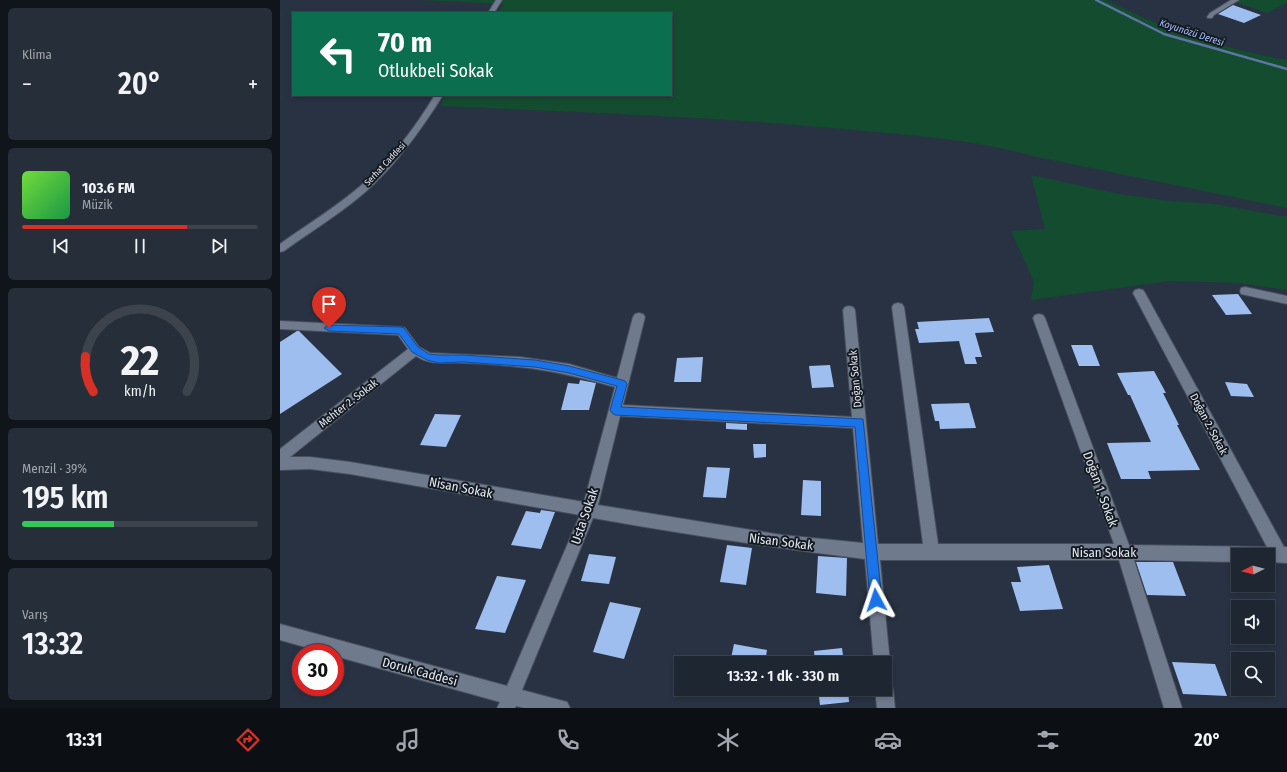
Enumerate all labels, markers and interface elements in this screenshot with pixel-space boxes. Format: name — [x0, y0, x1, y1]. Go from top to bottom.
water label: Koyunözü Deresi — [1158, 16, 1226, 49]
text: 70 m — [378, 26, 432, 59]
icon: left — [312, 28, 364, 80]
text: Klima — [22, 47, 52, 62]
text: Otlukbeli Sokak — [378, 60, 493, 82]
text: 20° — [118, 66, 162, 102]
text: − — [22, 71, 32, 98]
text: + — [248, 71, 258, 98]
street label: Serhat Caddesi — [362, 140, 408, 188]
text: 103.6 FM — [82, 179, 135, 197]
text: Müzik — [82, 197, 113, 212]
icon: previous — [50, 235, 72, 257]
icon: pause — [129, 235, 151, 257]
icon: next — [208, 235, 230, 257]
pin — [312, 287, 346, 328]
icon: arrive — [318, 293, 340, 315]
text: 22 — [120, 336, 159, 386]
street label: Doğan Sokak — [846, 349, 864, 408]
street label: Mehter 2. Sokak — [316, 376, 381, 430]
text: km/h — [124, 383, 156, 400]
street label: Doğan 2. Sokak — [1187, 391, 1231, 458]
street label: Doğan 1. Sokak — [1080, 449, 1121, 530]
text: Menzil · 39% — [22, 461, 87, 476]
street label: Nisan Sokak — [428, 474, 495, 501]
text: 195 km — [22, 480, 109, 516]
street label: Usta Sokak — [568, 485, 601, 546]
street label: Nisan Sokak — [748, 530, 815, 553]
street label: Nisan Sokak — [1072, 545, 1137, 560]
north arrow — [1231, 548, 1275, 592]
map controls — [1231, 548, 1275, 696]
position arrow — [855, 579, 897, 621]
button: sound — [1231, 600, 1275, 644]
text: Varış — [22, 607, 48, 622]
text: 13:32 — [22, 626, 83, 662]
speed limit sign: 30 — [292, 644, 344, 696]
button: search — [1231, 652, 1275, 696]
street label: Doruk Caddesi — [381, 654, 459, 689]
text: 13:32 · 1 dk · 330 m — [727, 667, 839, 685]
icon: directions — [234, 726, 262, 754]
icon: music — [394, 726, 422, 754]
icon: phone — [554, 726, 582, 754]
icon: climate — [714, 726, 742, 754]
icon: car — [874, 726, 902, 754]
icon: filters — [1034, 726, 1062, 754]
text: 13:31 — [66, 729, 102, 751]
text: 20° — [1194, 729, 1221, 751]

